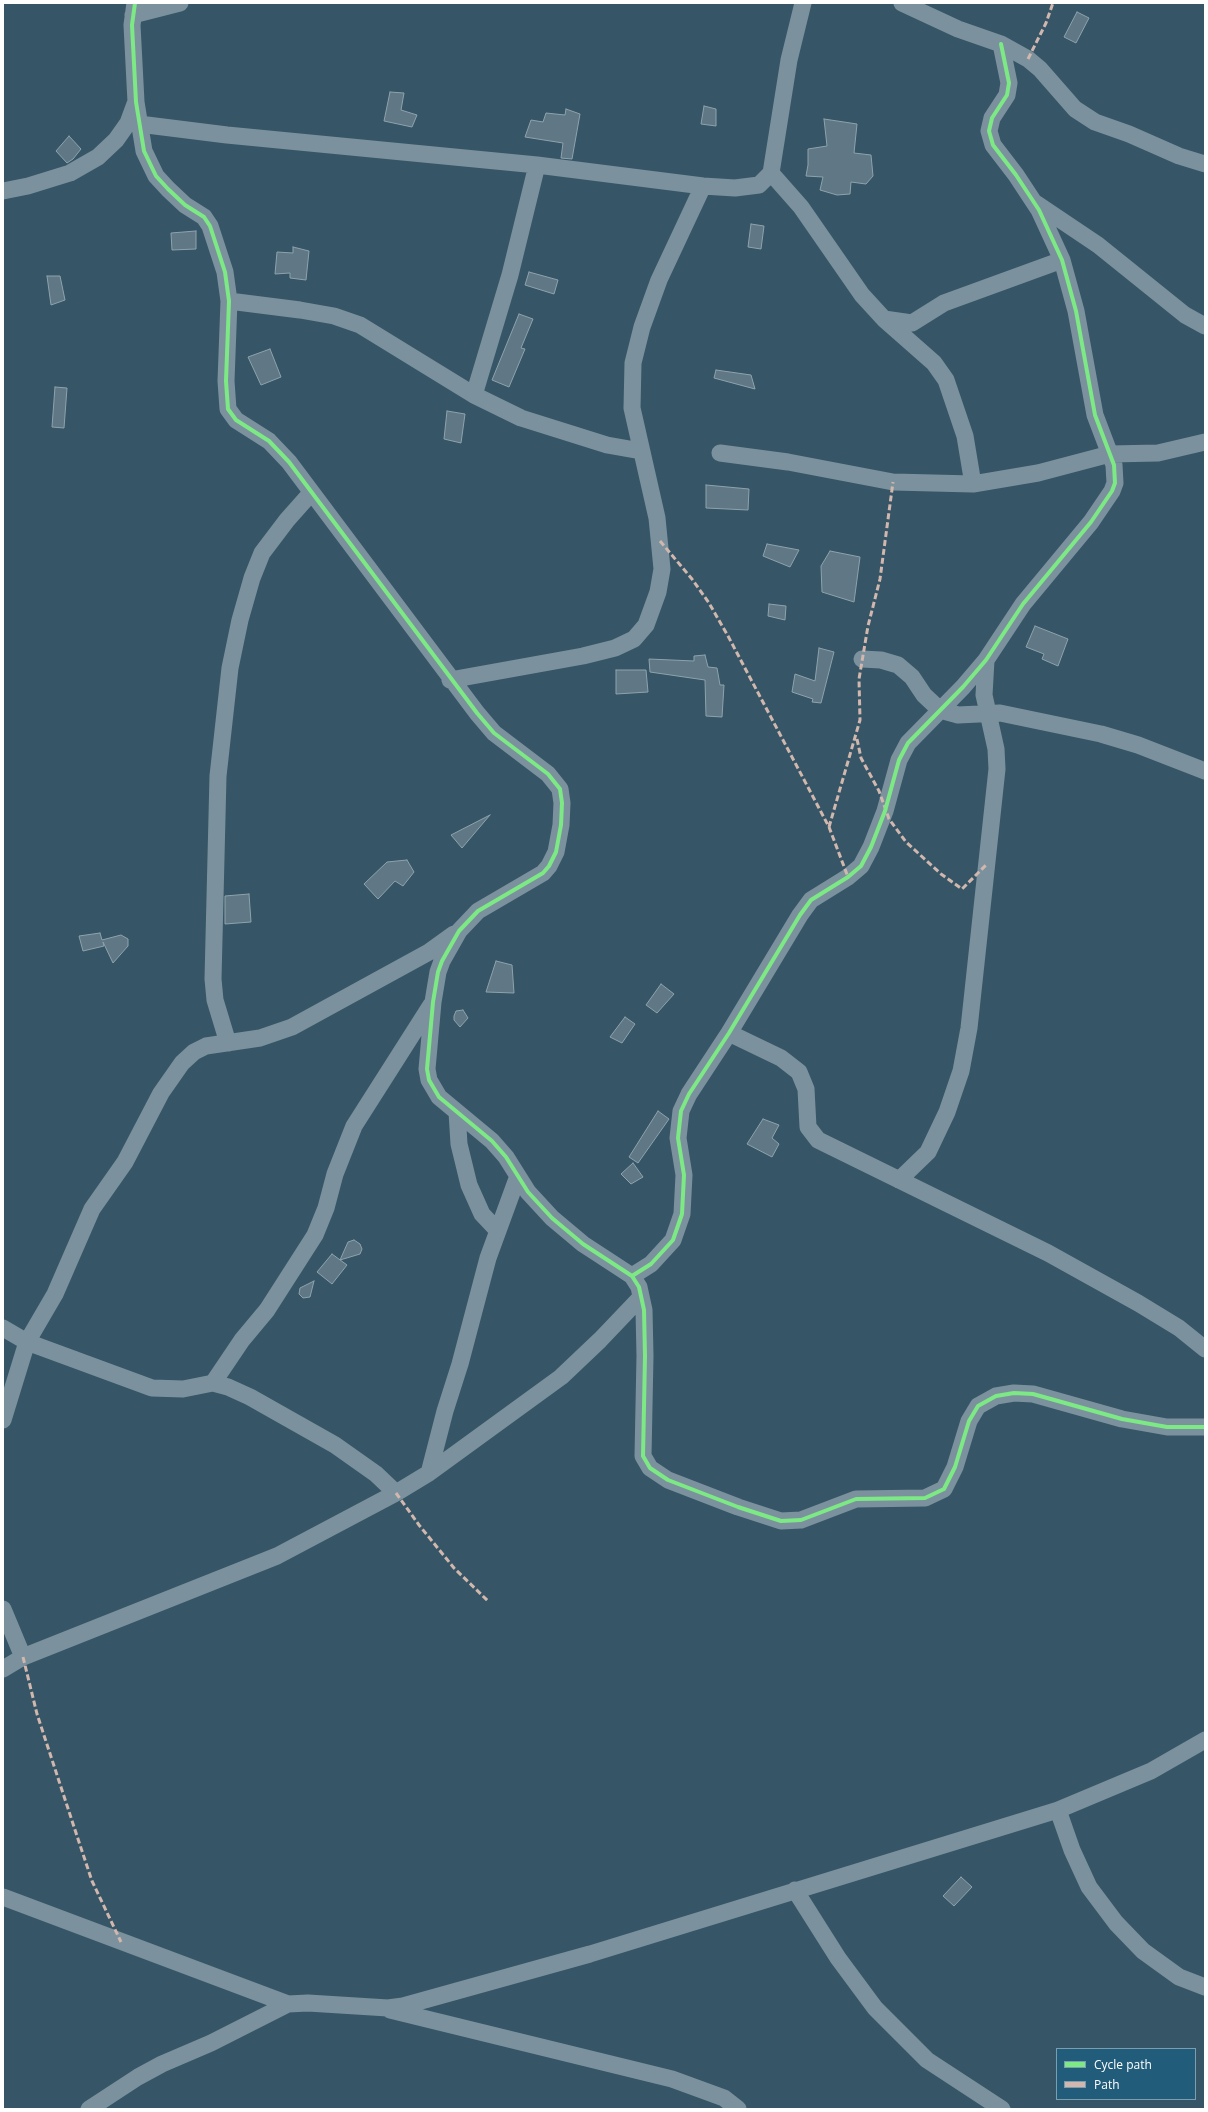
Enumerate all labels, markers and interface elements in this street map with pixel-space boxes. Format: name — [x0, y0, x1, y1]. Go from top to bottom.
legend — [1056, 2048, 1196, 2100]
text: Cycle path — [1094, 2056, 1152, 2073]
text: Path — [1094, 2076, 1120, 2093]

